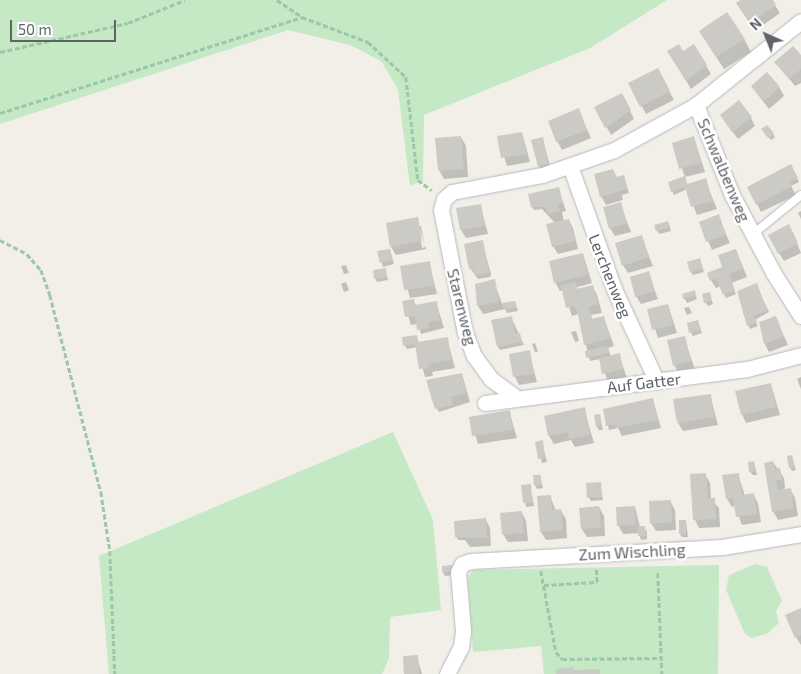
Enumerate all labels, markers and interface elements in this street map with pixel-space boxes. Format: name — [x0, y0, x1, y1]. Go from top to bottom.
scale bar — [12, 10, 119, 42]
north arrow — [741, 10, 791, 60]
text: N — [746, 14, 765, 33]
text: 50 m — [18, 20, 52, 38]
street label: Schwalbenweg — [694, 115, 754, 225]
street label: Lerchenweg — [584, 231, 636, 321]
street label: Starenweg — [443, 267, 481, 347]
street label: Auf Gatter — [606, 369, 682, 397]
street label: Zum Wischling — [578, 540, 686, 564]

